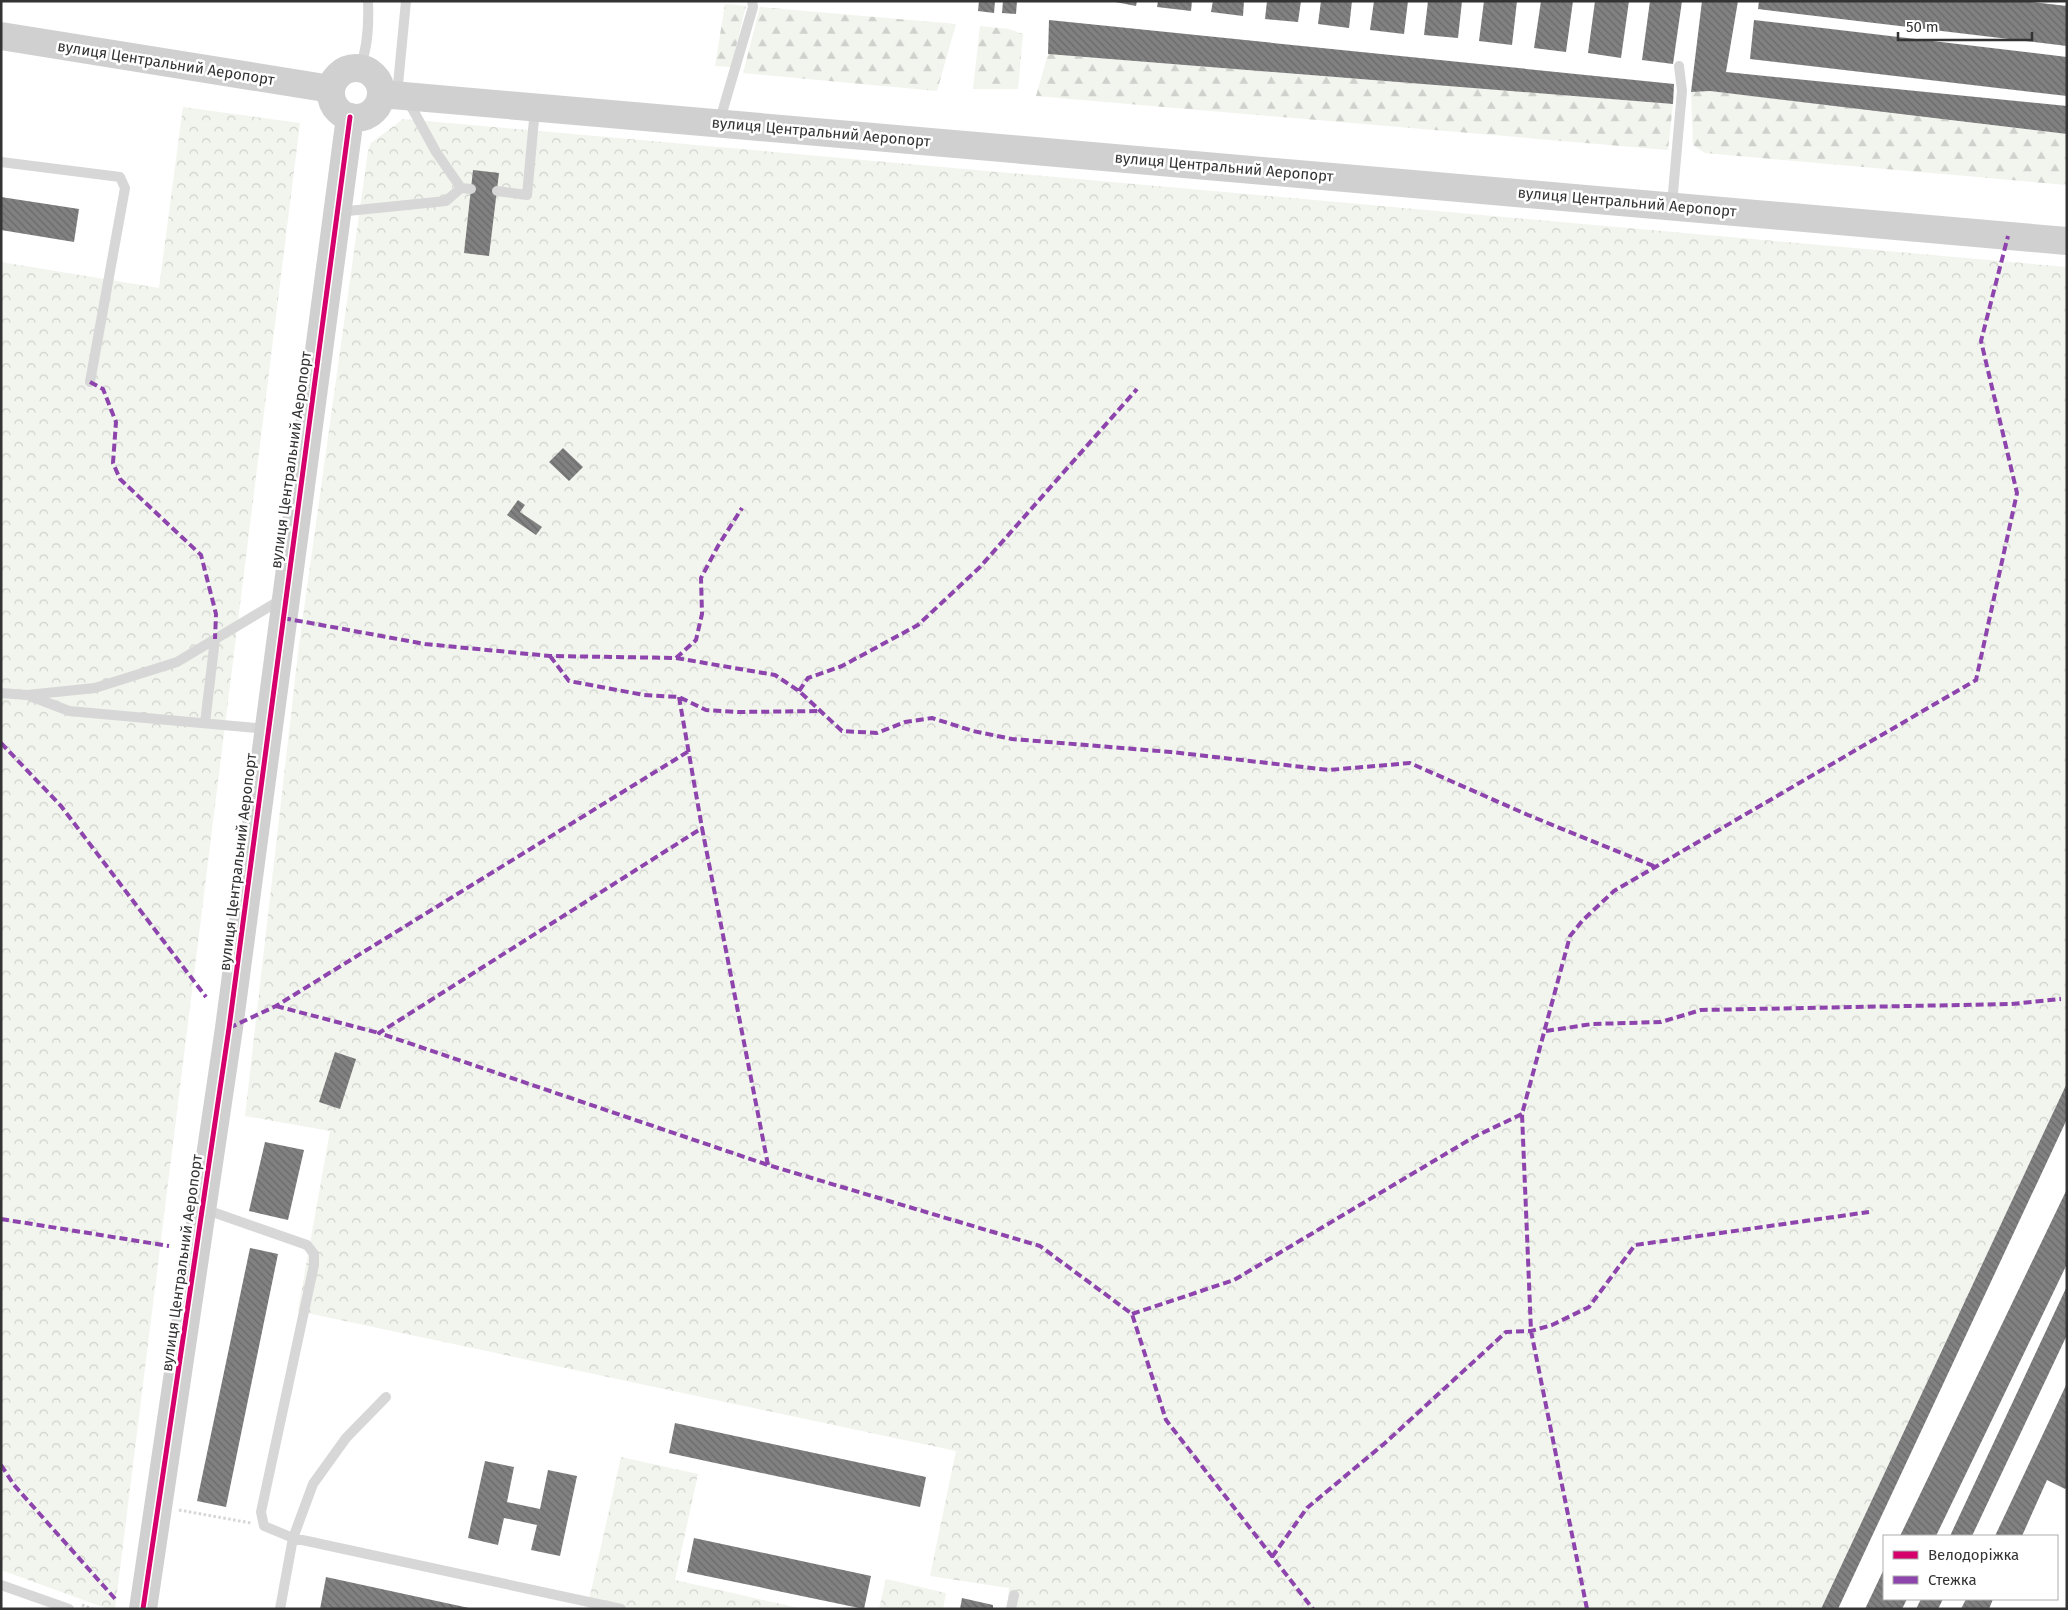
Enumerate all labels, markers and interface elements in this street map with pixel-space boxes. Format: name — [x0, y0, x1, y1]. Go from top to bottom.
scale bar — [1898, 10, 2032, 42]
text: 50 m — [1906, 18, 1939, 36]
street label: вулиця Центральний Аеропорт — [56, 37, 276, 89]
street label: вулиця Центральний Аеропорт — [711, 113, 931, 151]
street label: вулиця Центральний Аеропорт — [1114, 148, 1334, 186]
street label: вулиця Центральний Аеропорт — [1517, 183, 1737, 221]
street label: вулиця Центральний Аеропорт — [267, 350, 315, 570]
street label: вулиця Центральний Аеропорт — [216, 752, 260, 972]
street label: вулиця Центральний Аеропорт — [158, 1153, 206, 1373]
legend — [1883, 1535, 2058, 1600]
text: Велодоріжка — [1928, 1546, 2019, 1564]
text: Стежка — [1928, 1571, 1977, 1589]

